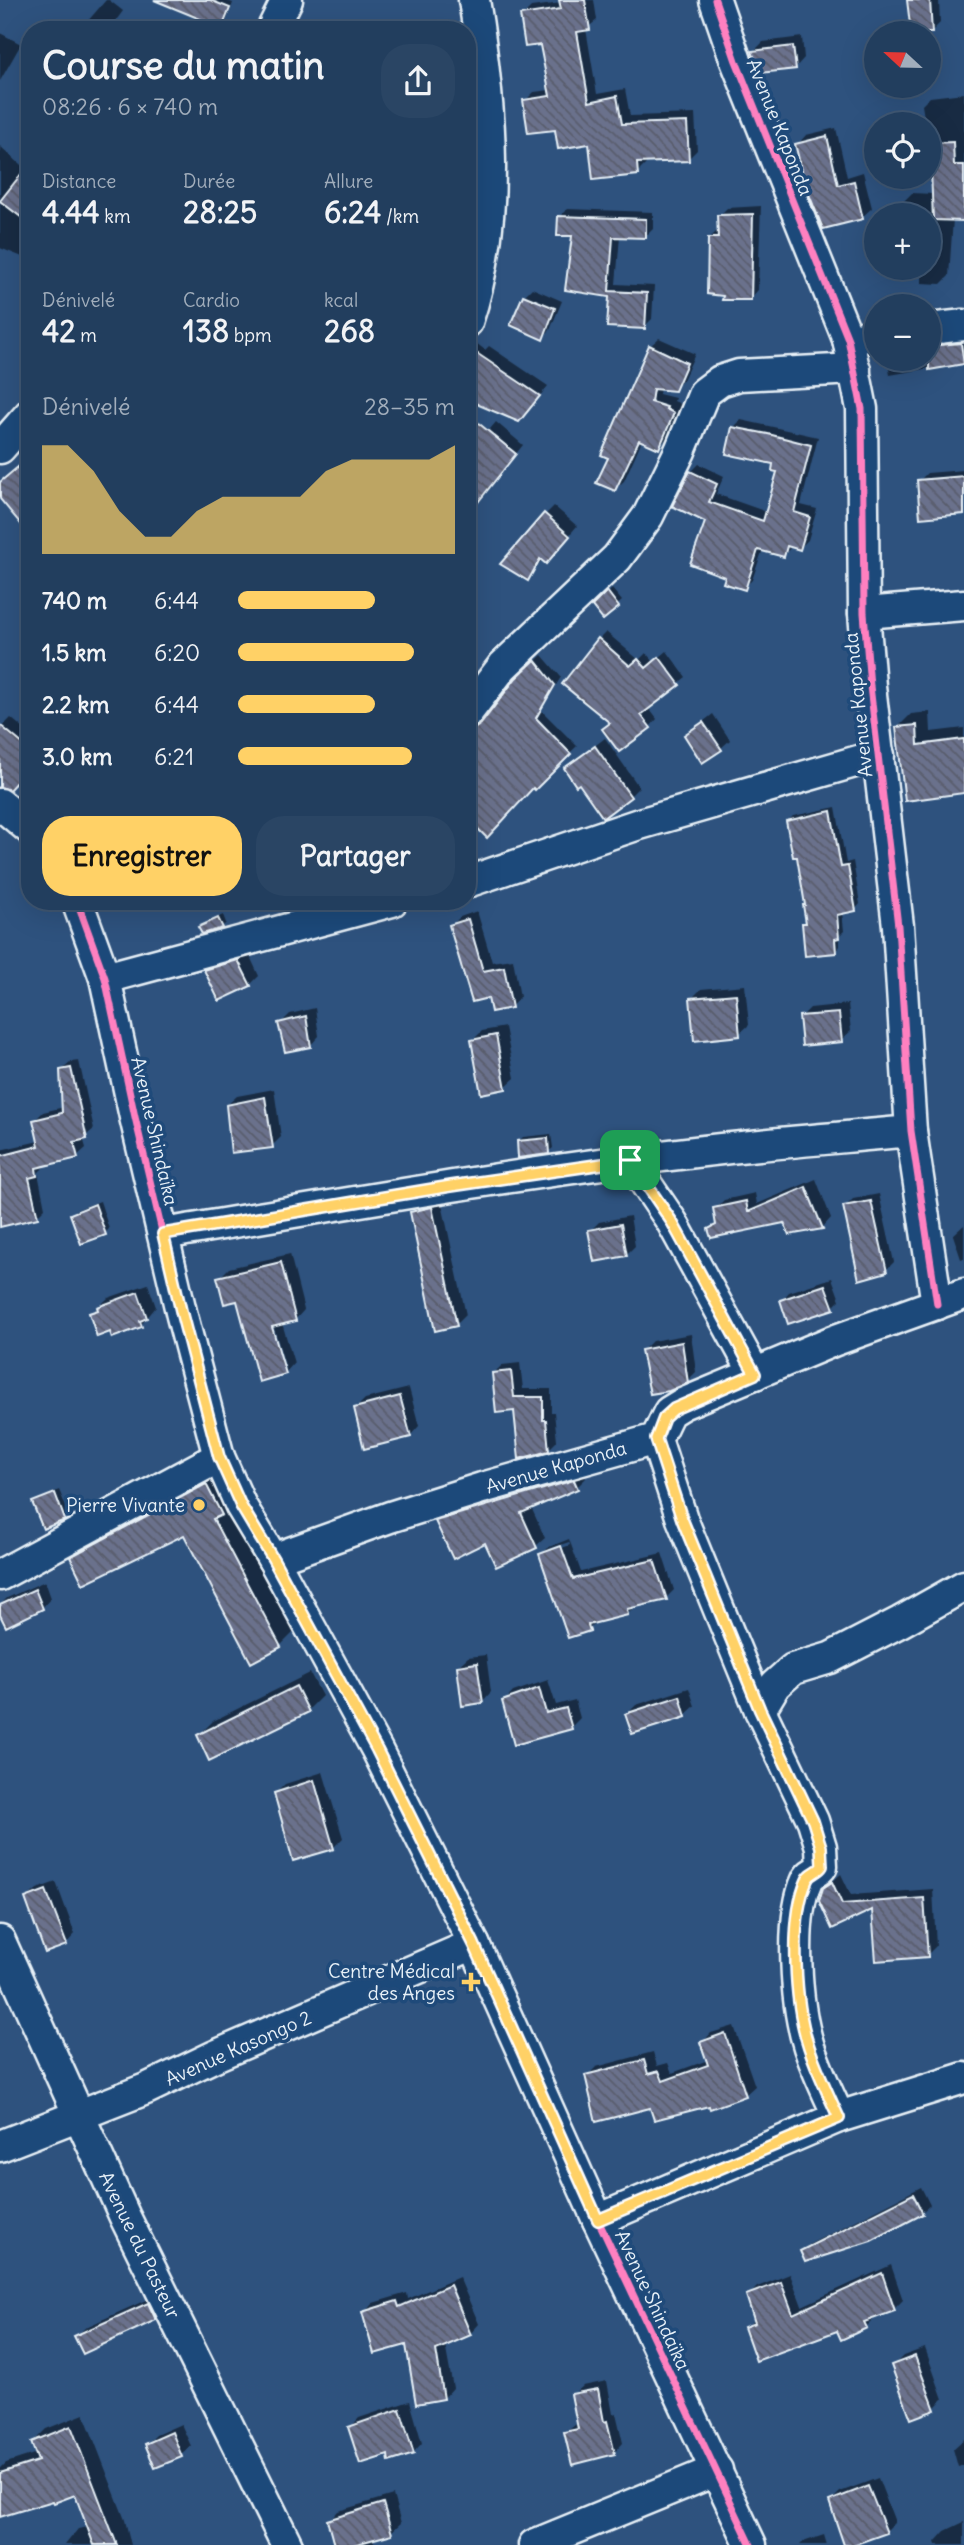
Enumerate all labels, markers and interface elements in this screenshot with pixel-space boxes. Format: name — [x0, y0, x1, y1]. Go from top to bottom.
north arrow — [864, 21, 942, 98]
map controls — [864, 21, 941, 371]
text: Course du matin — [42, 42, 324, 89]
button: share — [381, 44, 455, 118]
street label: Avenue Kaponda — [742, 55, 818, 199]
text: 08:26 · 6 × 740 m — [42, 92, 218, 121]
button: locate — [864, 112, 941, 189]
text: Distance — [42, 169, 116, 193]
text: Durée — [183, 169, 235, 193]
text: Allure — [324, 169, 373, 193]
text: 4.44 — [42, 193, 100, 231]
text: 28:25 — [183, 193, 257, 231]
text: 6:24 — [324, 193, 381, 231]
button: + — [864, 203, 941, 280]
text: km — [100, 204, 131, 228]
text: /km — [381, 204, 419, 228]
text: Dénivelé — [42, 288, 115, 312]
text: Cardio — [183, 288, 240, 312]
text: kcal — [324, 288, 358, 312]
button: − — [864, 294, 941, 371]
text: 42 — [42, 312, 76, 350]
text: 138 — [183, 312, 229, 350]
text: 268 — [324, 312, 375, 350]
text: m — [76, 323, 97, 347]
text: bpm — [229, 323, 272, 347]
text: Dénivelé — [42, 392, 130, 421]
text: 28–35 m — [364, 392, 455, 421]
text: 740 m — [42, 586, 107, 615]
text: 6:44 — [154, 586, 199, 615]
street label: Avenue Kaponda — [838, 631, 878, 778]
text: 1.5 km — [42, 638, 107, 667]
text: 6:20 — [154, 638, 200, 667]
text: 2.2 km — [42, 690, 109, 719]
text: 6:44 — [154, 690, 199, 719]
text: 3.0 km — [42, 742, 112, 771]
text: 6:21 — [154, 742, 194, 771]
button: Enregistrer — [42, 816, 242, 896]
button: Partager — [256, 816, 455, 896]
street label: Avenue Shindaïka — [126, 1054, 184, 1208]
pin — [600, 1130, 660, 1190]
icon: arrive — [611, 1141, 649, 1179]
street label: Avenue Kaponda — [483, 1435, 629, 1499]
place label: Pierre Vivante — [66, 1493, 185, 1517]
marker: Pierre Vivante — [191, 1497, 207, 1513]
place label: Centre Médical des Anges — [328, 1959, 455, 2005]
marker: Centre Médical des Anges — [461, 1972, 481, 1992]
street label: Avenue Kasongo 2 — [161, 2005, 315, 2091]
street label: Avenue du Pasteur — [94, 2167, 186, 2323]
street label: Avenue Shindaïka — [610, 2226, 696, 2374]

